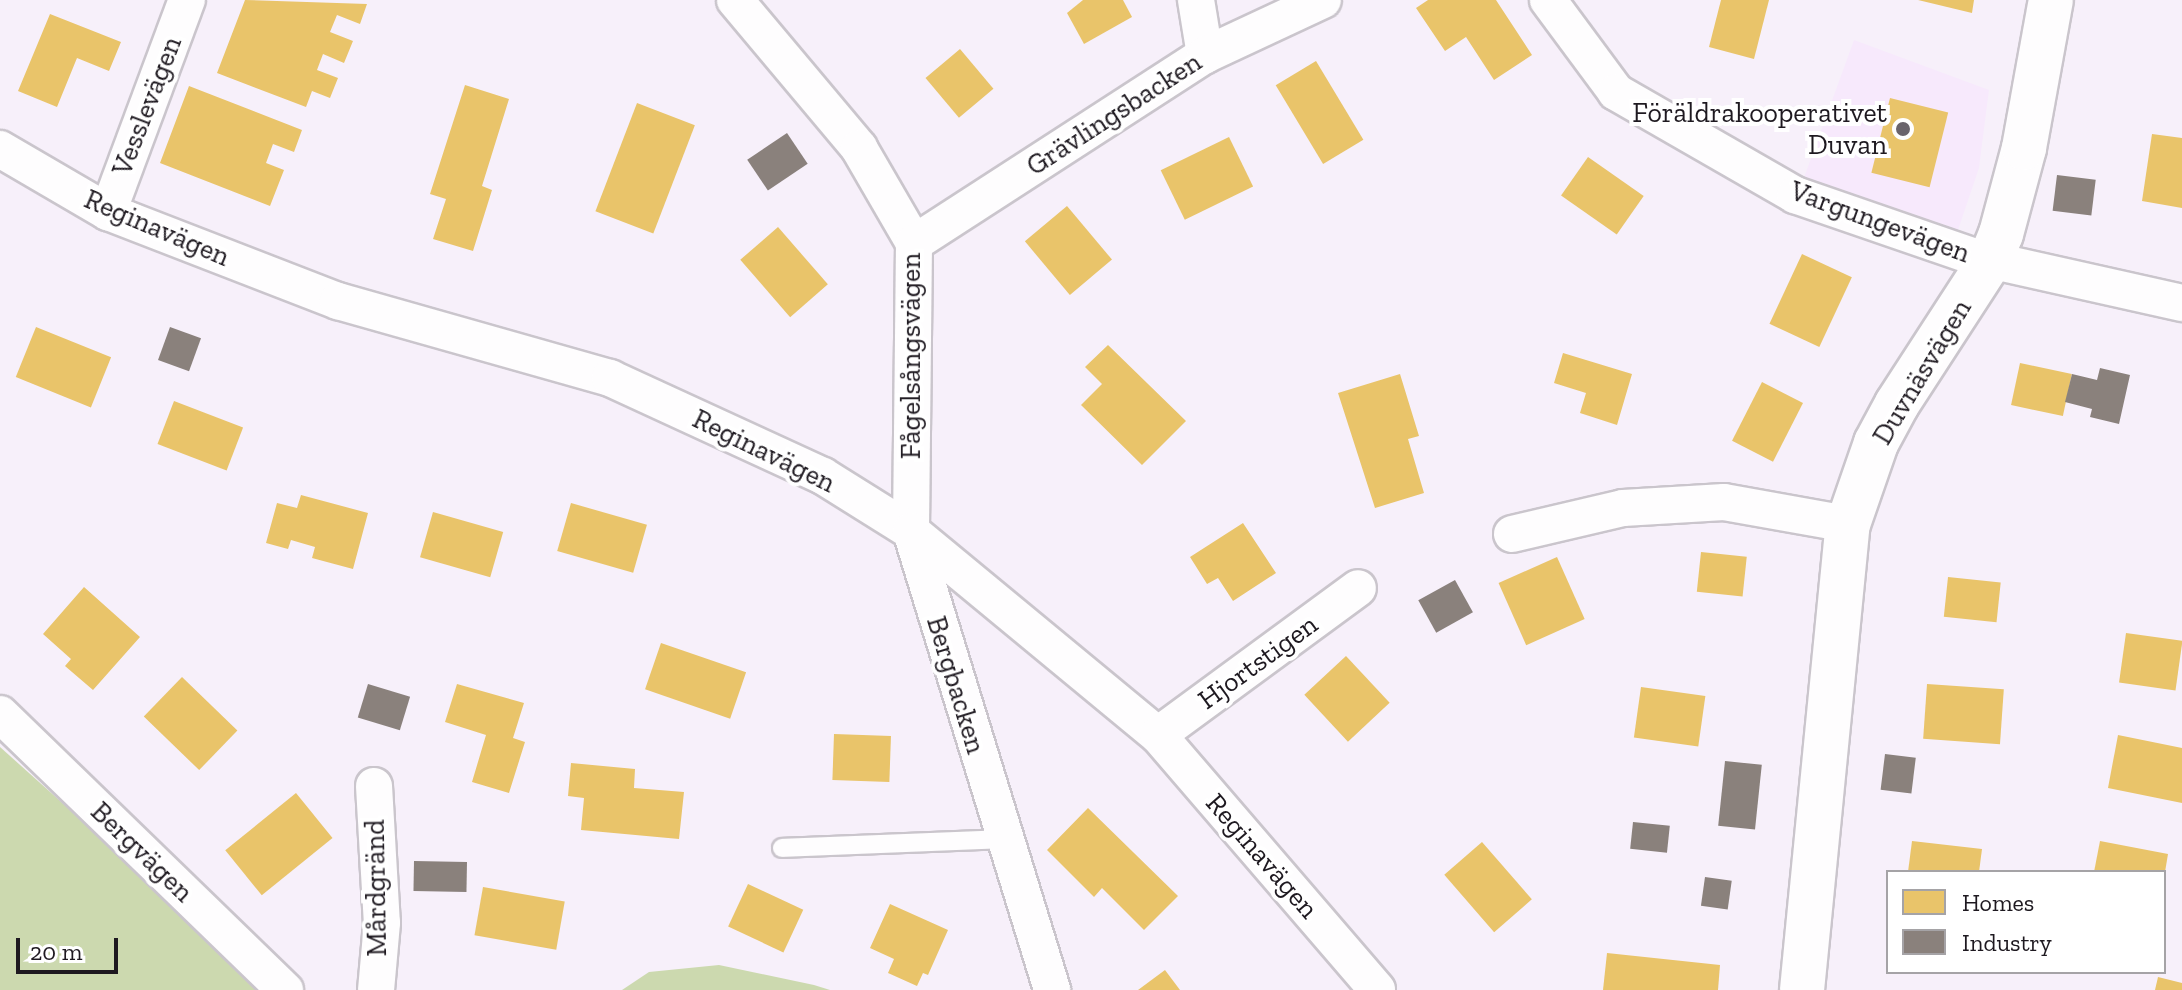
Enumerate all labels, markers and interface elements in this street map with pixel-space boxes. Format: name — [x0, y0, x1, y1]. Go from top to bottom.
street label: Vesslevägen — [105, 32, 189, 180]
street label: Grävlingsbacken — [1020, 45, 1208, 183]
place label: Föräldrakooperativet Duvan — [1632, 96, 1887, 162]
marker: Föräldrakooperativet Duvan — [1894, 120, 1912, 138]
street label: Vargungevägen — [1785, 174, 1975, 270]
street label: Reginavägen — [79, 182, 235, 274]
street label: Fågelsångsvägen — [894, 253, 928, 459]
street label: Duvnäsvägen — [1865, 293, 1979, 451]
street label: Reginavägen — [687, 402, 841, 500]
street label: Hjortstigen — [1192, 607, 1324, 717]
street label: Bergbacken — [919, 612, 993, 758]
street label: Reginavägen — [1199, 787, 1325, 925]
street label: Bergvägen — [84, 795, 200, 909]
street label: Mårdgränd — [358, 819, 394, 957]
legend — [1886, 870, 2166, 974]
text: Homes — [1962, 888, 2034, 917]
scale bar — [20, 922, 122, 972]
text: Industry — [1962, 928, 2052, 957]
text: 20 m — [30, 937, 82, 966]

